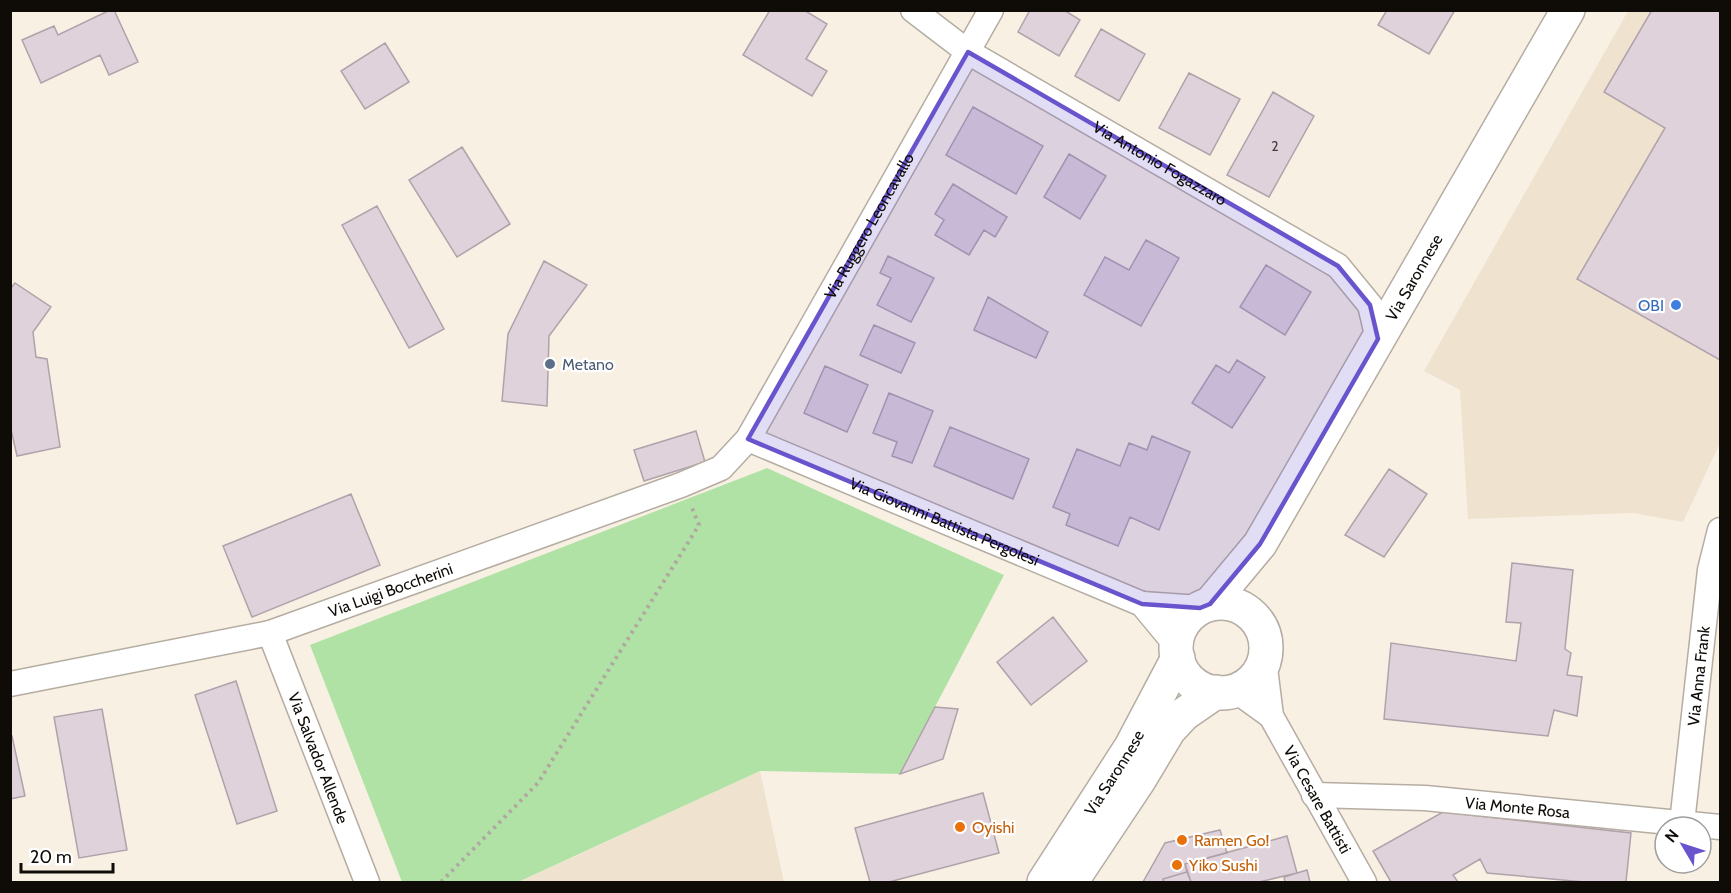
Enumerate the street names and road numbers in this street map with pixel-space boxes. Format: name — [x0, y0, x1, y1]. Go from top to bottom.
street label: Via Antonio Fogazzaro — [1090, 117, 1230, 209]
street label: Via Ruggero Leoncavallo — [820, 149, 918, 302]
street label: Via Saronnese — [1381, 231, 1446, 324]
street label: Via Giovanni Battista Pergolesi — [847, 473, 1042, 569]
street label: Via Luigi Boccherini — [326, 559, 455, 621]
street label: Via Anna Frank — [1683, 624, 1713, 727]
street label: Via Salvador Allende — [285, 690, 353, 826]
street label: Via Saronnese — [1080, 727, 1148, 819]
street label: Via Cesare Battisti — [1280, 742, 1356, 857]
street label: Via Monte Rosa — [1464, 792, 1571, 822]

